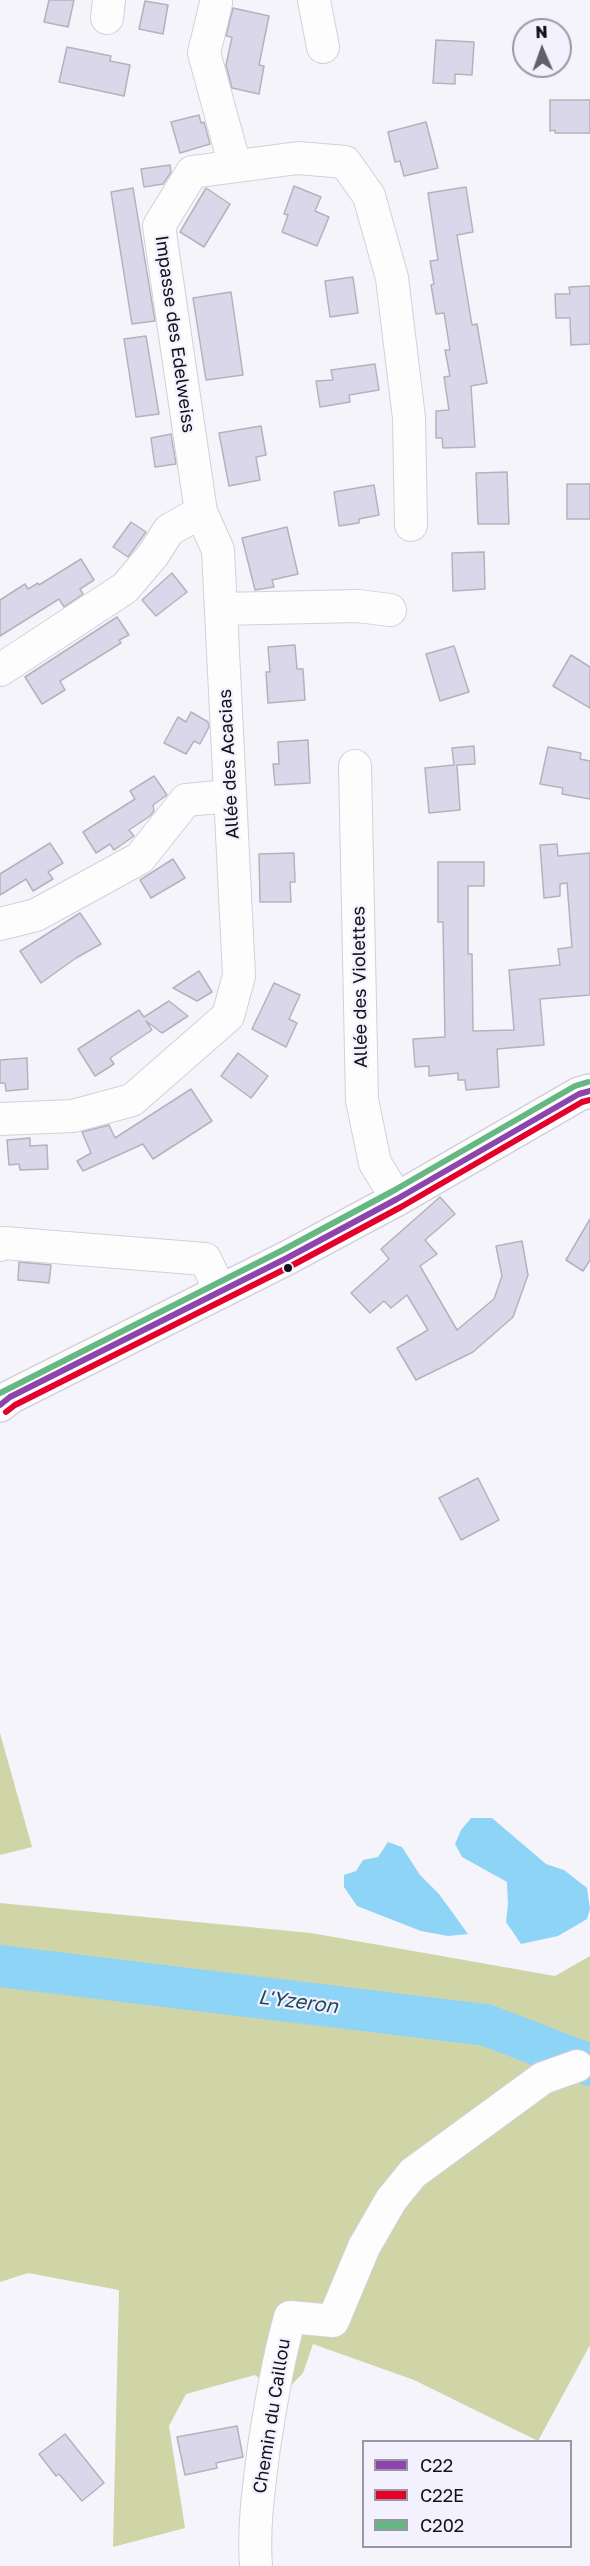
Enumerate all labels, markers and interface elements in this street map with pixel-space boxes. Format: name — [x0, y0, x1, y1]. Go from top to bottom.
north arrow — [512, 18, 572, 78]
text: N — [535, 22, 548, 42]
street label: Impasse des Edelweiss — [150, 234, 200, 434]
street label: Allée des Acacias — [214, 688, 244, 840]
street label: Allée des Violettes — [348, 906, 372, 1068]
unlabelled marker — [282, 1262, 294, 1274]
water label: L'Yzeron — [257, 1985, 339, 2019]
street label: Chemin du Caillou — [249, 2337, 295, 2495]
legend — [362, 2440, 572, 2548]
text: C22 — [420, 2454, 453, 2476]
text: C22E — [420, 2484, 464, 2506]
text: C202 — [420, 2514, 464, 2536]

